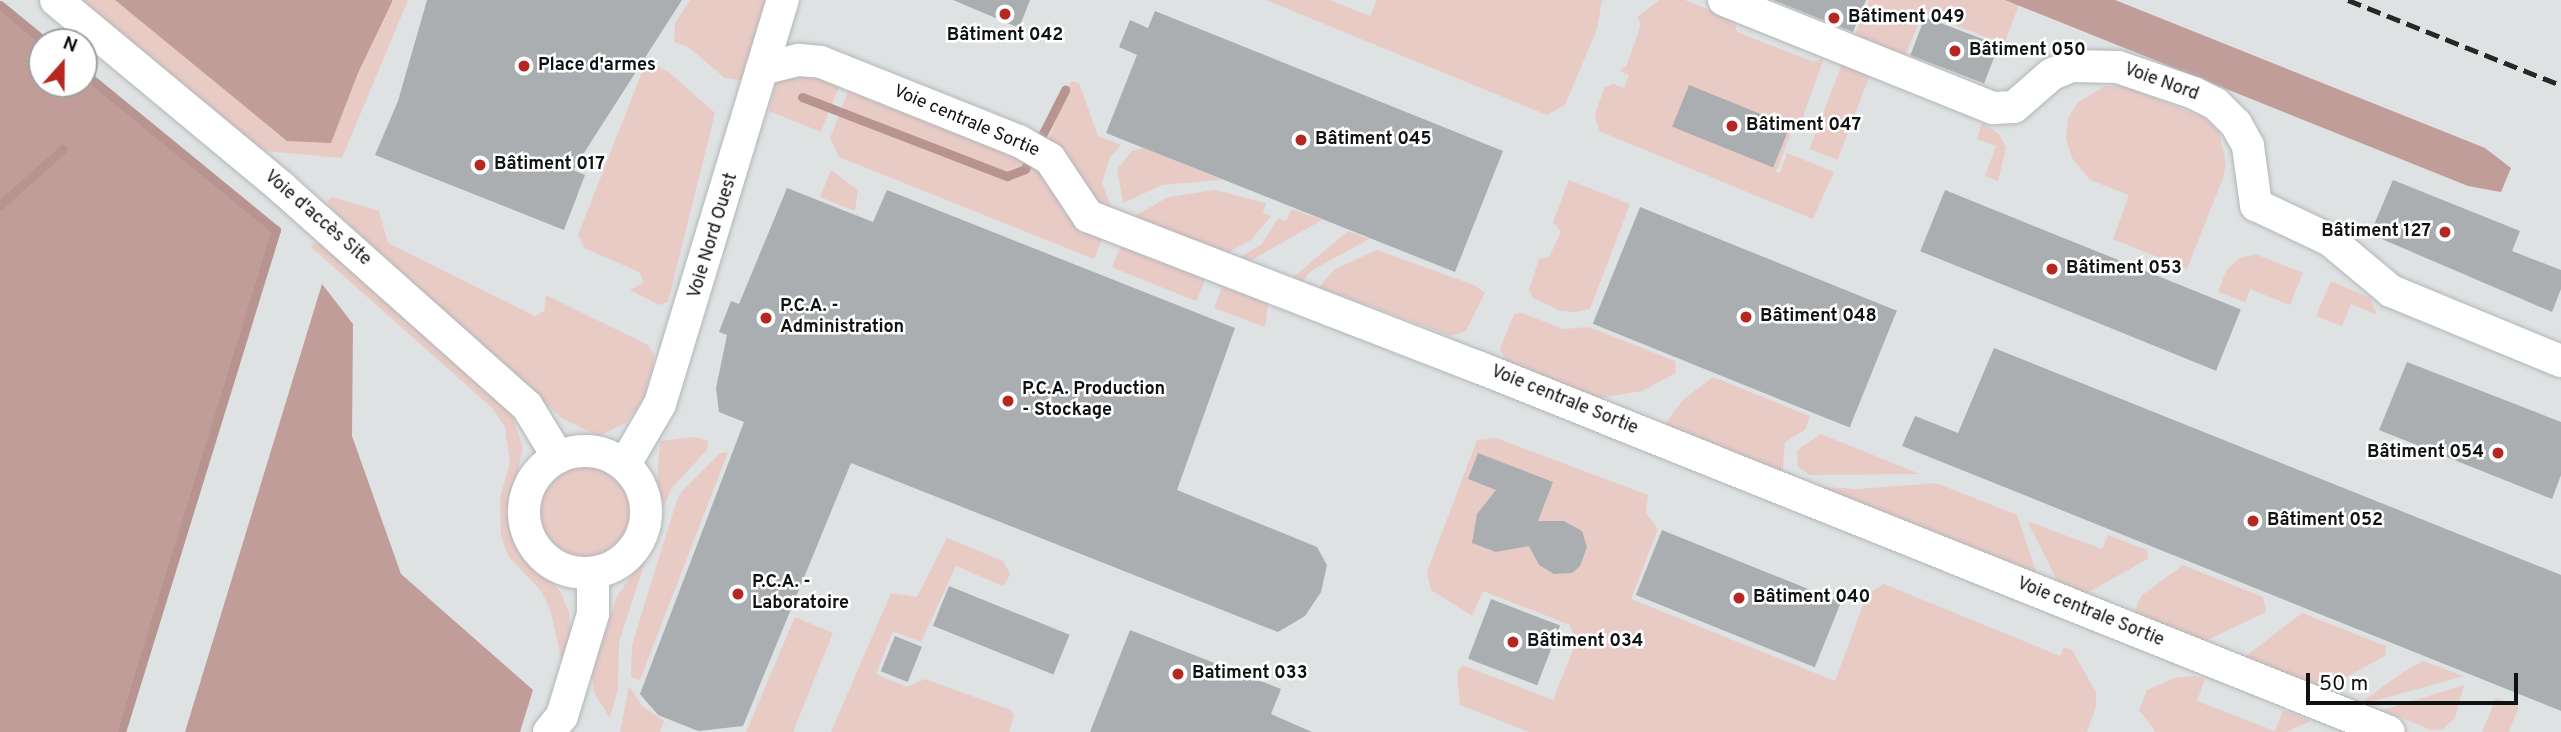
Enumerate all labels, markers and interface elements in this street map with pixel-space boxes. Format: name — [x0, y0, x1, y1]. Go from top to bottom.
marker: Bâtiment 042 — [997, 6, 1013, 22]
place label: Bâtiment 049 — [1848, 7, 1965, 29]
marker: Bâtiment 049 — [1826, 10, 1842, 26]
place label: Bâtiment 042 — [947, 25, 1063, 47]
north arrow — [28, 28, 98, 98]
text: N — [59, 32, 80, 59]
place label: Bâtiment 050 — [1969, 40, 2086, 62]
marker: Bâtiment 050 — [1947, 43, 1963, 59]
place label: Place d'armes — [538, 55, 656, 77]
marker: Place d'armes — [516, 58, 532, 74]
street label: Voie Nord — [2121, 60, 2201, 106]
street label: Voie centrale Sortie — [890, 81, 1042, 163]
place label: Bâtiment 047 — [1746, 115, 1861, 137]
marker: Bâtiment 047 — [1724, 118, 1740, 134]
place label: Bâtiment 045 — [1315, 129, 1432, 151]
marker: Bâtiment 045 — [1293, 132, 1309, 148]
place label: Bâtiment 017 — [494, 154, 605, 176]
marker: Bâtiment 017 — [472, 157, 488, 173]
street label: Voie d'accès Site — [259, 167, 375, 271]
street label: Voie Nord Ouest — [685, 171, 743, 301]
place label: Bâtiment 127 — [2321, 221, 2431, 243]
marker: Bâtiment 127 — [2437, 224, 2453, 240]
place label: Bâtiment 053 — [2066, 258, 2182, 280]
marker: Bâtiment 053 — [2044, 261, 2060, 277]
place label: P.C.A. - Administration — [780, 297, 904, 340]
place label: Bâtiment 048 — [1760, 306, 1877, 328]
marker: Bâtiment 048 — [1738, 309, 1754, 325]
marker: P.C.A. - Administration — [758, 310, 774, 326]
street label: Voie centrale Sortie — [1487, 362, 1641, 440]
place label: P.C.A. Production - Stockage — [1022, 380, 1165, 422]
marker: P.C.A. Production - Stockage — [1000, 393, 1016, 409]
place label: Bâtiment 054 — [2367, 442, 2484, 464]
marker: Bâtiment 054 — [2490, 445, 2506, 461]
place label: Bâtiment 052 — [2267, 510, 2383, 532]
marker: Bâtiment 052 — [2245, 513, 2261, 529]
place label: P.C.A. - Laboratoire — [752, 573, 849, 616]
street label: Voie centrale Sortie — [2013, 574, 2167, 652]
marker: P.C.A. - Laboratoire — [730, 586, 746, 602]
place label: Bâtiment 040 — [1753, 587, 1870, 609]
marker: Bâtiment 040 — [1731, 590, 1747, 606]
place label: Bâtiment 034 — [1527, 631, 1643, 653]
marker: Bâtiment 034 — [1505, 634, 1521, 650]
scale bar — [2309, 658, 2521, 702]
place label: Batiment 033 — [1192, 663, 1307, 685]
marker: Batiment 033 — [1170, 666, 1186, 682]
text: 50 m — [2319, 671, 2368, 698]

